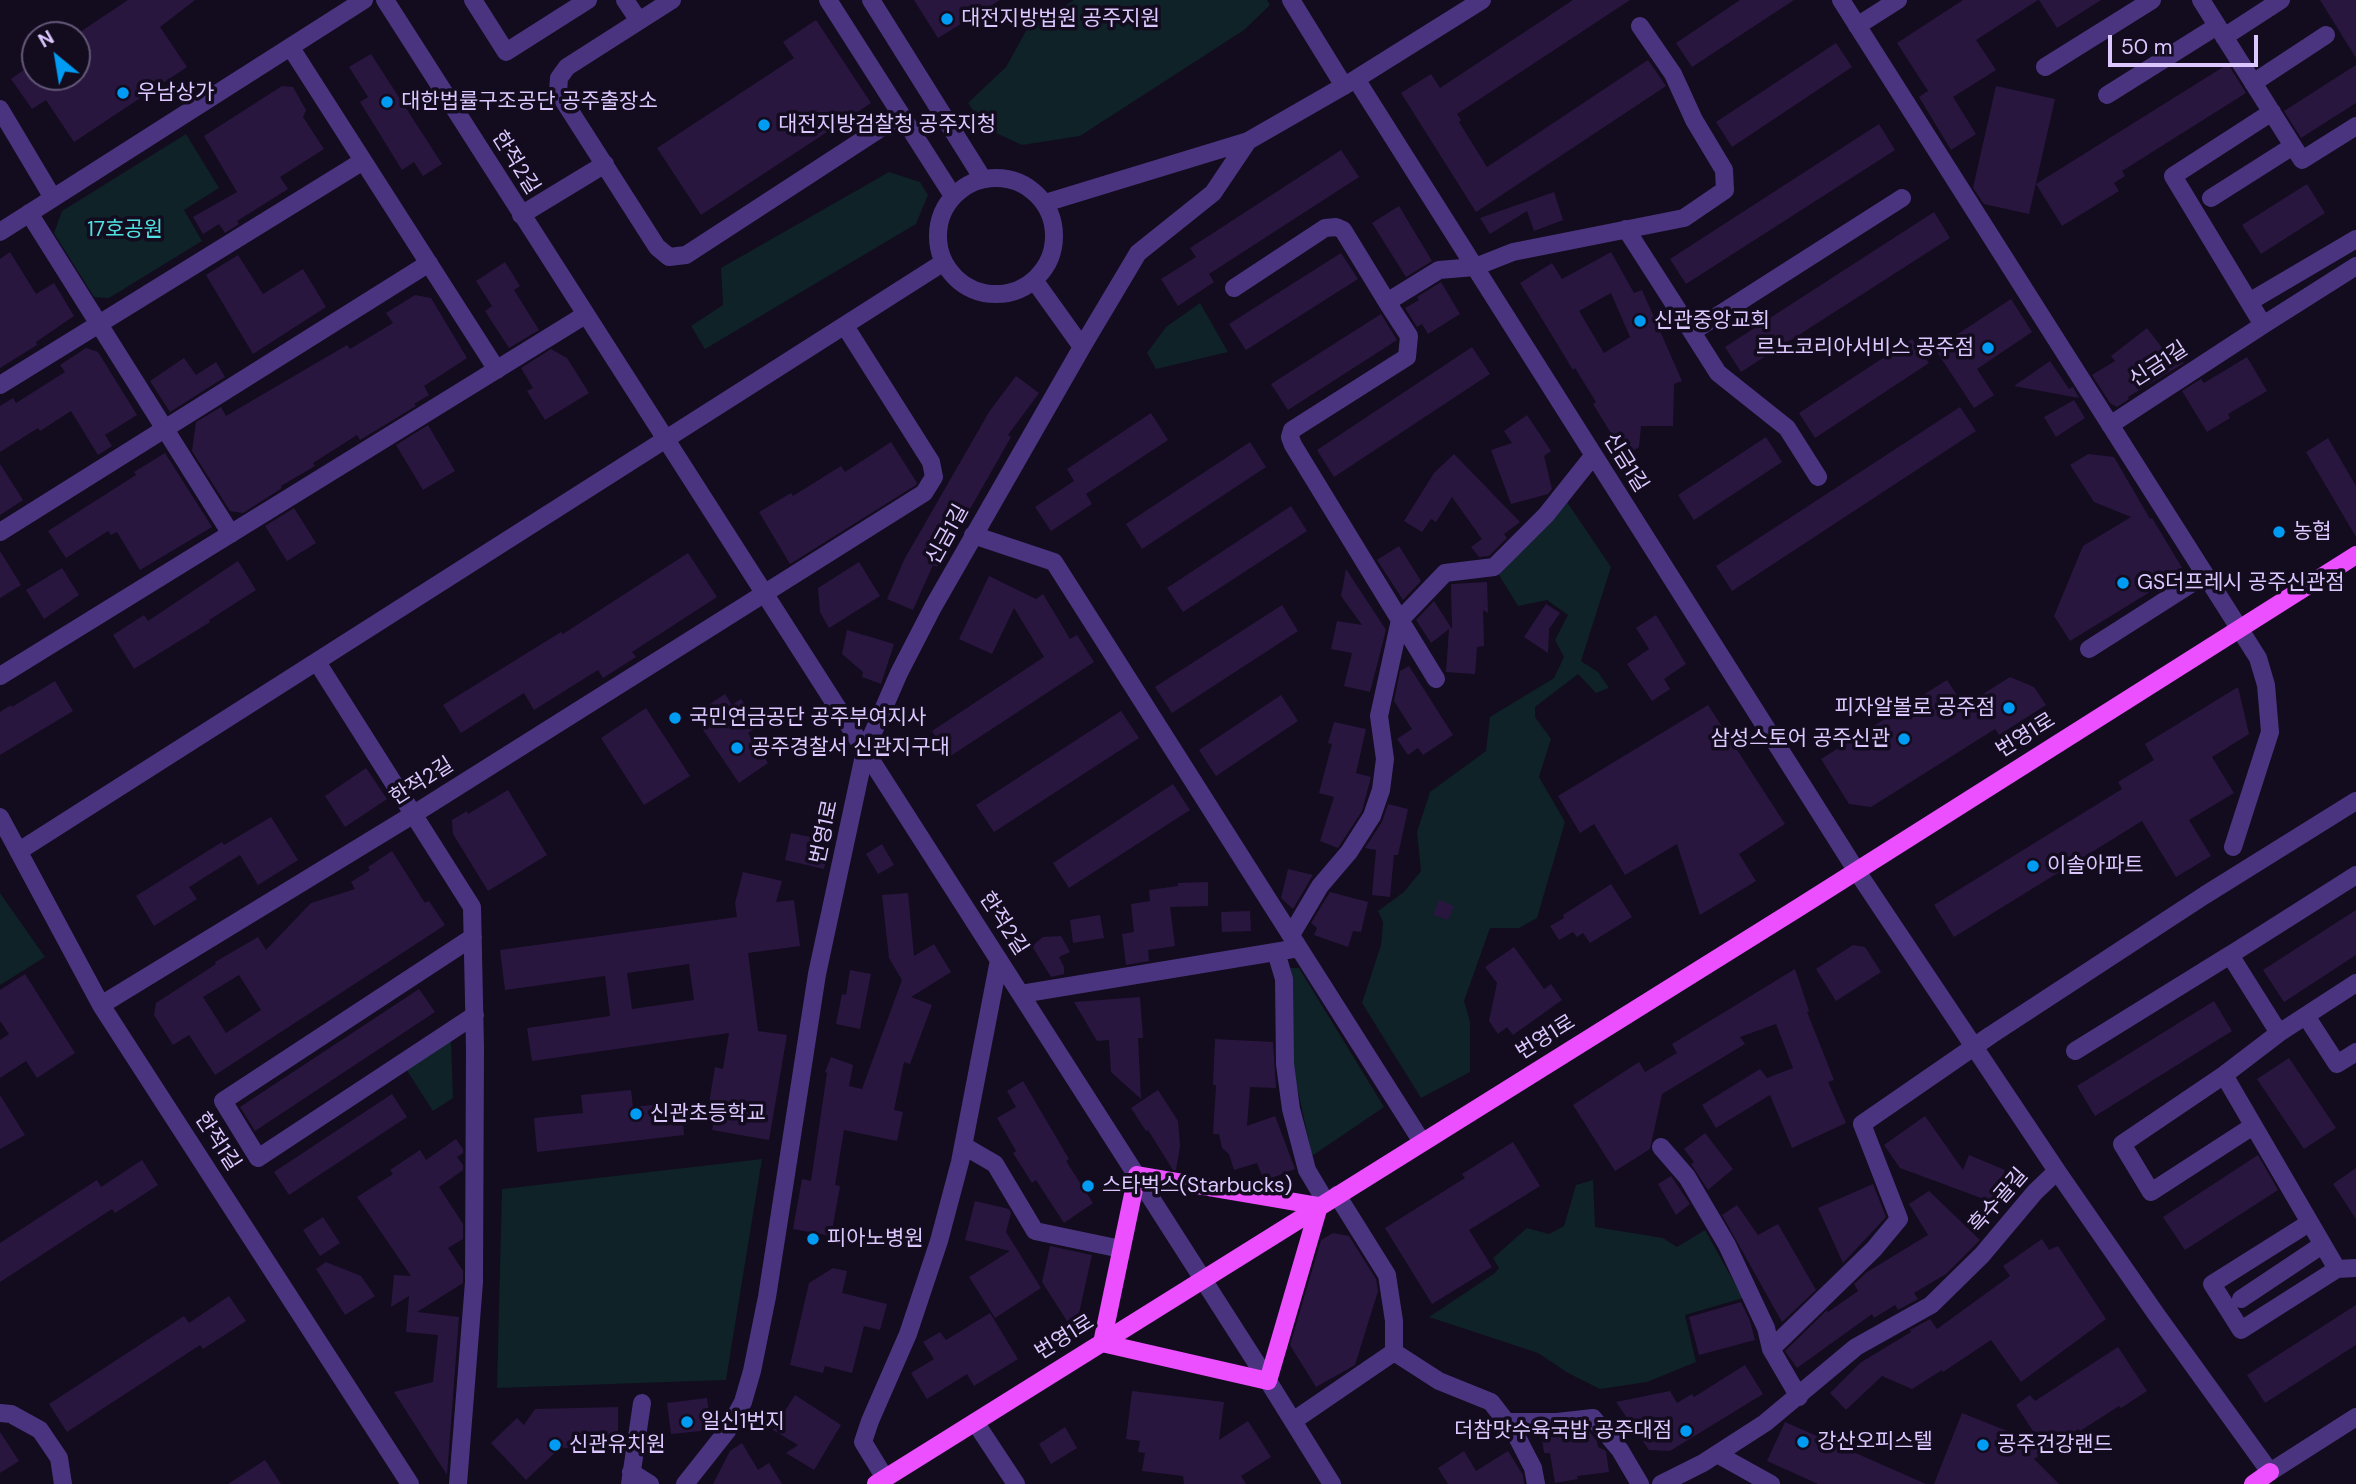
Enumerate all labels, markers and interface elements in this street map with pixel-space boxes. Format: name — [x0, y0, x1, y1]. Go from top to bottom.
place label: 대전지방법원 공주지원 — [961, 6, 1160, 32]
marker: 대전지방법원 공주지원 — [939, 11, 955, 27]
north arrow — [21, 21, 91, 91]
scale bar — [2111, 21, 2262, 65]
text: N — [34, 25, 58, 53]
text: 50 m — [2121, 33, 2172, 61]
place label: 우남상가 — [137, 80, 214, 106]
marker: 우남상가 — [115, 85, 131, 101]
place label: 대한법률구조공단 공주출장소 — [401, 89, 658, 115]
marker: 대한법률구조공단 공주출장소 — [379, 94, 395, 110]
place label: 대전지방검찰청 공주지청 — [778, 112, 996, 138]
marker: 대전지방검찰청 공주지청 — [756, 117, 772, 133]
street label: 한적2길 — [486, 127, 544, 199]
park label: 17호공원 — [87, 217, 163, 243]
place label: 신관중앙교회 — [1654, 308, 1770, 334]
marker: 신관중앙교회 — [1632, 313, 1648, 329]
place label: 르노코리아서비스 공주점 — [1756, 335, 1974, 361]
street label: 신금1길 — [2125, 337, 2193, 393]
marker: 르노코리아서비스 공주점 — [1980, 340, 1996, 356]
street label: 신금1길 — [1597, 429, 1653, 497]
street label: 신금1길 — [921, 501, 975, 569]
place label: 농협 — [2293, 519, 2332, 545]
marker: 농협 — [2271, 524, 2287, 540]
place label: GS더프레시 공주신관점 — [2137, 570, 2345, 596]
marker: GS더프레시 공주신관점 — [2115, 575, 2131, 591]
place label: 피자알볼로 공주점 — [1835, 695, 1995, 721]
marker: 피자알볼로 공주점 — [2001, 700, 2017, 716]
place label: 국민연금공단 공주부여지사 — [689, 705, 926, 731]
street label: 번영1로 — [1992, 708, 2060, 764]
marker: 국민연금공단 공주부여지사 — [667, 710, 683, 726]
place label: 삼성스토어 공주신관 — [1711, 726, 1890, 752]
marker: 삼성스토어 공주신관 — [1896, 731, 1912, 747]
place label: 공주경찰서 신관지구대 — [751, 735, 950, 761]
marker: 공주경찰서 신관지구대 — [729, 740, 745, 756]
street label: 한적2길 — [386, 753, 458, 811]
street label: 번영1로 — [806, 798, 844, 866]
place label: 이솔아파트 — [2047, 853, 2144, 879]
marker: 이솔아파트 — [2025, 858, 2041, 874]
street label: 한적2길 — [973, 888, 1033, 960]
street label: 번영1로 — [1512, 1010, 1580, 1066]
place label: 신관초등학교 — [650, 1101, 766, 1127]
marker: 신관초등학교 — [628, 1106, 644, 1122]
street label: 한적1길 — [189, 1108, 245, 1176]
street label: 흑수골길 — [1964, 1164, 2034, 1238]
place label: 스타벅스(Starbucks) — [1102, 1173, 1292, 1199]
marker: 스타벅스(Starbucks) — [1080, 1178, 1096, 1194]
place label: 피아노병원 — [827, 1226, 924, 1252]
marker: 피아노병원 — [805, 1231, 821, 1247]
street label: 번영1로 — [1031, 1310, 1099, 1366]
place label: 일신1번지 — [701, 1409, 785, 1435]
marker: 일신1번지 — [679, 1414, 695, 1430]
place label: 더참맛수육국밥 공주대점 — [1454, 1418, 1672, 1444]
marker: 더참맛수육국밥 공주대점 — [1678, 1423, 1694, 1439]
place label: 강산오피스텔 — [1817, 1429, 1933, 1455]
place label: 신관유치원 — [569, 1432, 666, 1458]
place label: 공주건강랜드 — [1997, 1432, 2113, 1458]
marker: 강산오피스텔 — [1795, 1434, 1811, 1450]
marker: 신관유치원 — [547, 1437, 563, 1453]
marker: 공주건강랜드 — [1975, 1437, 1991, 1453]

